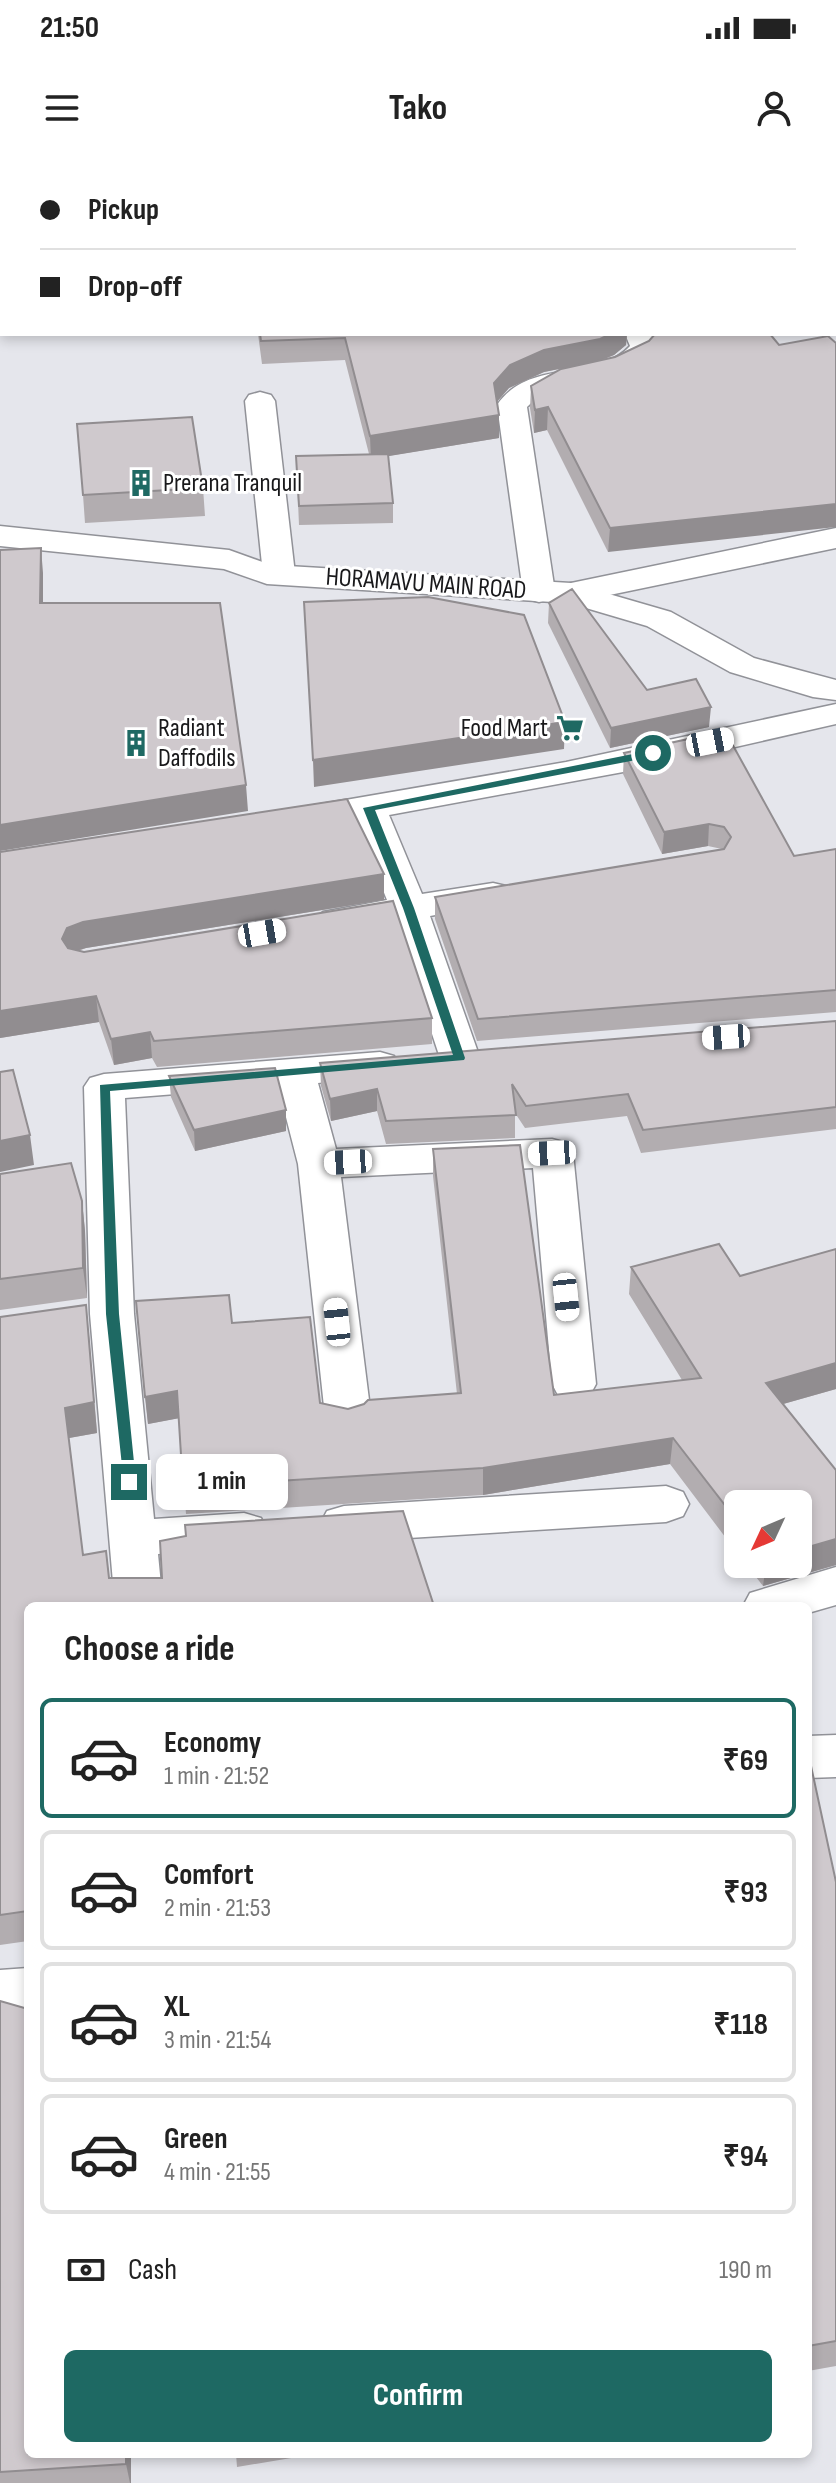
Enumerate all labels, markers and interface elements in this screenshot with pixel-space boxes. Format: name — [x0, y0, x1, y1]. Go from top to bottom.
text: 21:50 — [40, 10, 99, 46]
icon: menu — [40, 86, 84, 130]
icon: person — [752, 86, 796, 130]
text: Tako — [389, 87, 447, 130]
text: Pickup — [88, 192, 159, 228]
text: Drop-off — [88, 269, 182, 305]
building icon: Prerana Tranquil — [126, 468, 156, 498]
place label: Prerana Tranquil — [163, 468, 302, 499]
street label: HORAMAVU MAIN ROAD — [325, 562, 527, 606]
place label: Radiant Daffodils — [158, 713, 236, 774]
place label: Food Mart — [461, 713, 548, 744]
supermarket icon: Food Mart — [555, 713, 585, 743]
car — [684, 726, 736, 758]
building icon: Radiant Daffodils — [121, 728, 151, 758]
route start — [635, 735, 671, 771]
car — [236, 917, 288, 949]
car — [701, 1023, 751, 1051]
car — [527, 1140, 577, 1166]
car — [323, 1149, 373, 1175]
car — [552, 1272, 580, 1322]
car — [323, 1297, 351, 1347]
callout: 1 min — [157, 1454, 289, 1510]
route end — [111, 1464, 147, 1500]
text: 1 min — [198, 1466, 246, 1497]
north arrow — [724, 1490, 812, 1578]
map controls — [724, 1490, 812, 1578]
text: Choose a ride — [64, 1628, 235, 1671]
icon: car — [68, 1722, 140, 1794]
text: Economy — [164, 1725, 261, 1761]
text: ₹69 — [723, 1743, 768, 1779]
text: 1 min · 21:52 — [164, 1761, 269, 1792]
icon: car — [68, 1854, 140, 1926]
text: Comfort — [164, 1857, 254, 1893]
text: ₹93 — [723, 1875, 768, 1911]
text: 2 min · 21:53 — [164, 1893, 271, 1924]
icon: car — [68, 1986, 140, 2058]
text: XL — [164, 1989, 190, 2025]
text: ₹118 — [713, 2007, 768, 2043]
text: 3 min · 21:54 — [164, 2025, 271, 2056]
icon: car — [68, 2118, 140, 2190]
text: Green — [164, 2121, 228, 2157]
text: ₹94 — [723, 2139, 768, 2175]
text: 4 min · 21:55 — [164, 2157, 271, 2188]
icon: cash — [64, 2248, 108, 2292]
text: Cash — [128, 2252, 177, 2288]
text: 190 m — [719, 2255, 772, 2286]
button: Confirm — [64, 2350, 772, 2442]

